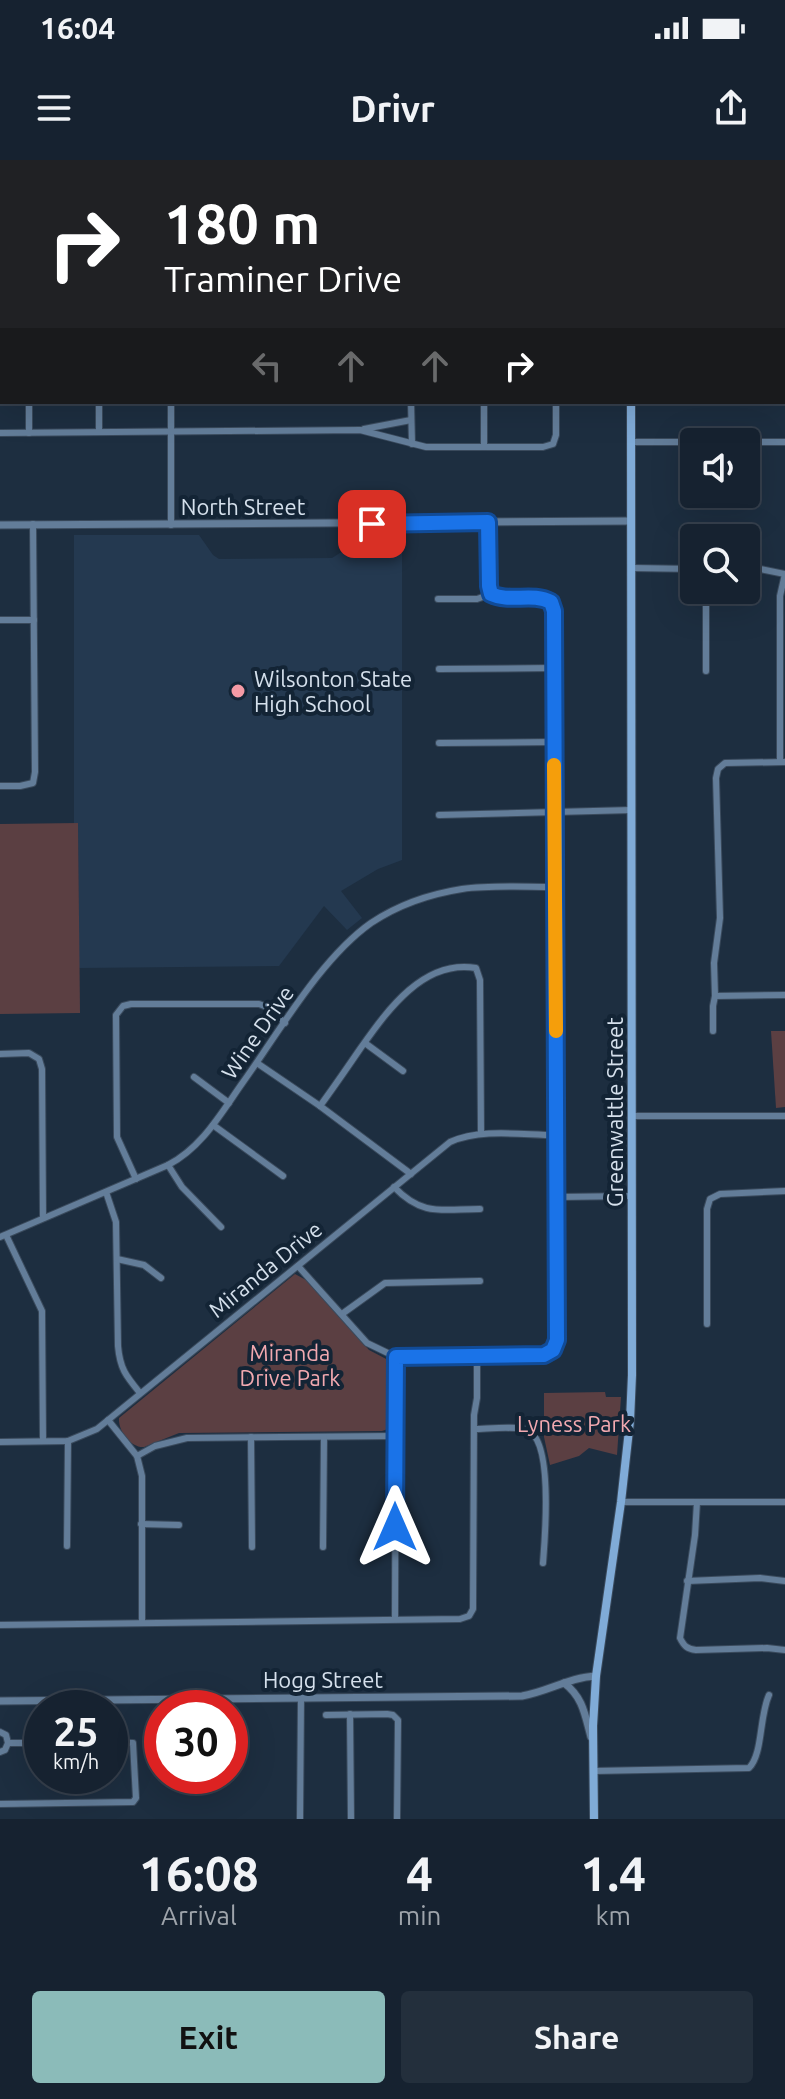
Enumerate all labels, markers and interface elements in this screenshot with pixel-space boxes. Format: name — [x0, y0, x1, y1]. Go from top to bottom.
text: 16:04 — [40, 11, 115, 45]
icon: menu — [32, 86, 76, 130]
icon: share — [709, 86, 753, 130]
text: Drivr — [350, 88, 435, 129]
icon: right — [32, 192, 136, 296]
text: 180 m — [164, 192, 320, 255]
text: Traminer Drive — [164, 258, 402, 299]
icon: left — [245, 344, 289, 388]
icon: ahead — [329, 344, 373, 388]
icon: ahead — [413, 344, 457, 388]
icon: right — [497, 344, 541, 388]
map controls — [680, 428, 760, 604]
button: sound — [680, 428, 760, 508]
pin — [338, 490, 406, 558]
street label: North Street — [181, 494, 306, 519]
icon: arrive — [350, 502, 394, 546]
button: search — [680, 524, 760, 604]
place label: Wilsonton State High School — [254, 666, 412, 716]
marker: Wilsonton State High School — [229, 682, 247, 700]
street label: Wine Drive — [216, 981, 298, 1083]
street label: Greenwattle Street — [602, 1017, 627, 1207]
street label: Miranda Drive — [204, 1216, 326, 1322]
park label: Miranda Drive Park — [240, 1340, 340, 1390]
park label: Lyness Park — [517, 1411, 631, 1436]
position arrow — [353, 1485, 437, 1569]
street label: Hogg Street — [263, 1667, 383, 1692]
speed limit sign: 30 — [144, 1690, 248, 1794]
text: 25 — [53, 1709, 99, 1754]
text: km/h — [53, 1750, 99, 1773]
text: 16:08 — [139, 1846, 259, 1900]
text: 4 — [406, 1846, 433, 1900]
text: 1.4 — [580, 1846, 646, 1900]
text: Arrival — [161, 1901, 237, 1930]
text: min — [398, 1901, 441, 1930]
text: km — [595, 1901, 631, 1930]
button: Exit — [32, 1991, 385, 2083]
button: Share — [401, 1991, 753, 2083]

